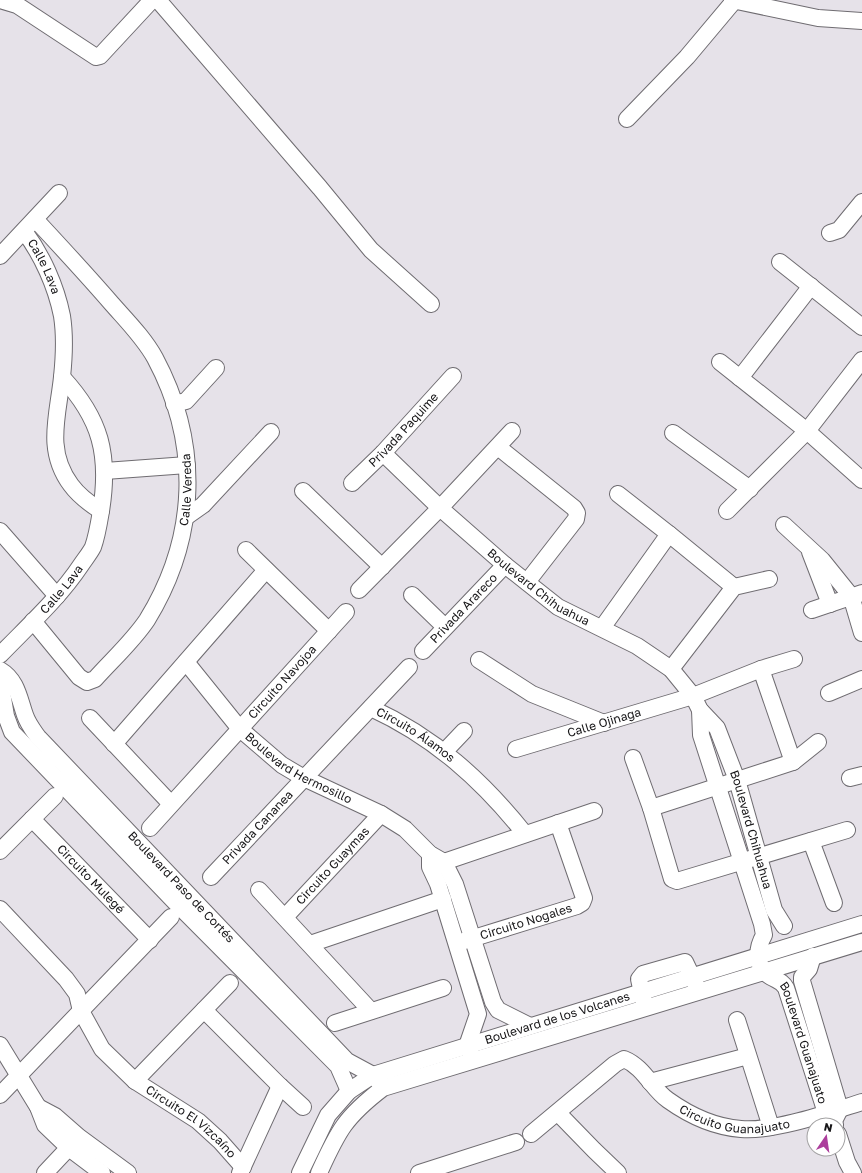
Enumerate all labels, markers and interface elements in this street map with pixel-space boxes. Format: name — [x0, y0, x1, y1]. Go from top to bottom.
street label: Calle Lava — [25, 236, 64, 296]
street label: Privada Paquime — [365, 389, 441, 470]
street label: Calle Vereda — [176, 453, 195, 527]
street label: Boulevard Chihuahua — [485, 545, 592, 628]
street label: Calle Lava — [37, 562, 86, 617]
street label: Privada Arareco — [427, 570, 500, 646]
street label: Circuito Navojoa — [245, 642, 319, 722]
street label: Circuito Álamos — [374, 704, 458, 765]
street label: Calle Ojinaga — [565, 704, 643, 740]
street label: Boulevard Hermosillo — [242, 729, 355, 806]
street label: Boulevard Chihuahua — [727, 768, 776, 891]
street label: Privada Cananea — [219, 787, 296, 867]
street label: Circuito Guaymas — [293, 823, 372, 907]
street label: Boulevard Paso de Cortés — [125, 828, 238, 946]
street label: Circuito Mulegé — [54, 841, 128, 917]
street label: Circuito Nogales — [478, 900, 574, 943]
street label: Boulevard Guanajuato — [777, 978, 831, 1105]
street label: Boulevard de los Volcanes — [483, 988, 632, 1047]
street label: Circuito El Vizcaíno — [143, 1082, 239, 1161]
street label: Circuito Guanajuato — [677, 1101, 791, 1136]
north arrow — [806, 1117, 846, 1157]
text: N — [823, 1119, 834, 1134]

